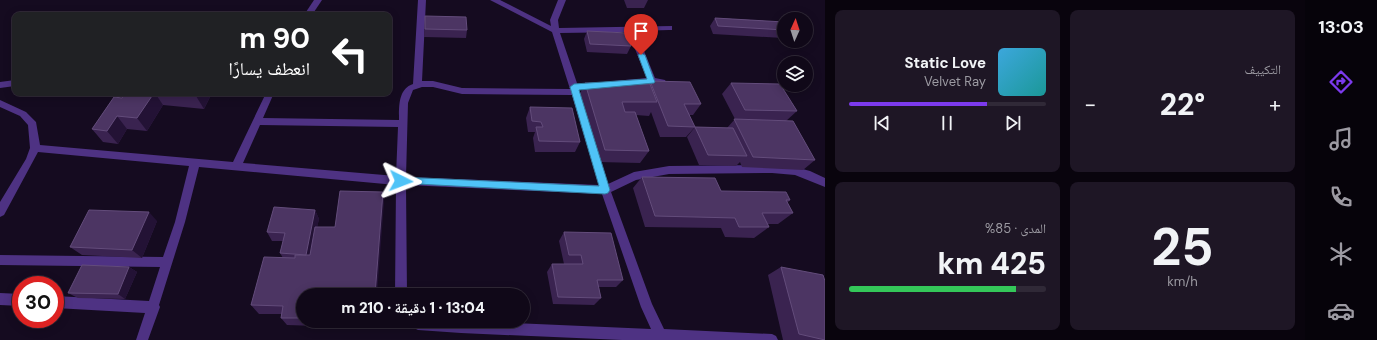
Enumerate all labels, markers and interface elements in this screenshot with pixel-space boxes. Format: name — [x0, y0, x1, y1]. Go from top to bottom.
north arrow — [777, 12, 813, 48]
map controls — [777, 12, 813, 92]
pin — [624, 14, 658, 55]
text: 13:03 — [1318, 15, 1364, 39]
text: 90 m — [240, 20, 310, 57]
icon: arrive — [630, 20, 652, 42]
icon: left — [324, 28, 376, 80]
text: Static Love — [905, 53, 986, 73]
button: layers — [777, 56, 813, 92]
text: انعطف يسارًا — [229, 57, 310, 81]
text: التكييف — [1245, 61, 1281, 78]
icon: directions — [1327, 68, 1355, 96]
text: Velvet Ray — [924, 73, 986, 90]
text: 22° — [1160, 85, 1205, 124]
text: − — [1084, 90, 1096, 119]
text: + — [1269, 90, 1281, 119]
icon: previous — [871, 112, 893, 134]
icon: pause — [936, 112, 958, 134]
icon: next — [1002, 112, 1024, 134]
icon: music — [1327, 125, 1355, 153]
position arrow — [380, 160, 422, 202]
icon: phone — [1327, 183, 1355, 211]
text: 25 — [1151, 213, 1214, 281]
text: المدى · 85% — [985, 220, 1046, 237]
icon: climate — [1327, 240, 1355, 268]
text: 425 km — [937, 244, 1046, 283]
text: km/h — [1167, 273, 1198, 290]
speed limit sign: 30 — [12, 276, 64, 328]
icon: car — [1327, 297, 1355, 325]
text: 13:04 · 1 دقيقة · 210 m — [341, 298, 485, 318]

